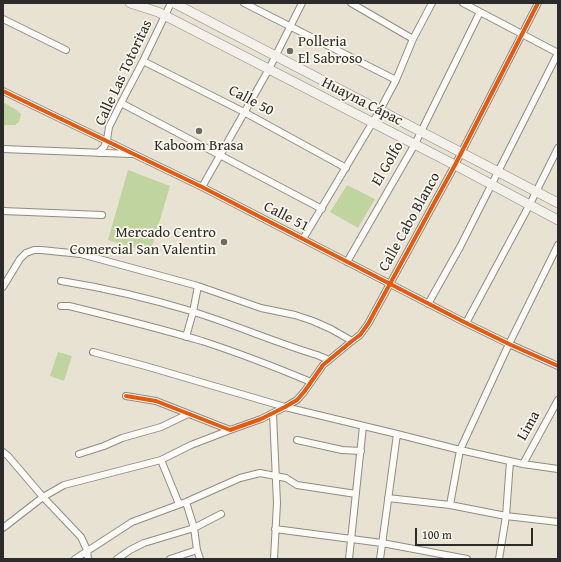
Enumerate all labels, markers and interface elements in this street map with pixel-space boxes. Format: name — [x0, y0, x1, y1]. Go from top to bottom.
street label: Calle Las Totoritas — [92, 17, 156, 129]
place label: Polleria El Sabroso — [298, 33, 362, 68]
marker: Polleria El Sabroso — [285, 46, 295, 56]
street label: Huayna Cápac — [318, 74, 406, 130]
street label: Calle 50 — [225, 82, 277, 120]
marker: Kaboom Brasa — [194, 126, 204, 136]
place label: Kaboom Brasa — [154, 137, 244, 155]
street label: El Golfo — [368, 139, 408, 189]
street label: Calle Cabo Blanco — [375, 169, 445, 275]
street label: Calle 51 — [260, 198, 312, 236]
place label: Mercado Centro Comercial San Valentin — [70, 224, 216, 259]
marker: Mercado Centro Comercial San Valentin — [219, 237, 229, 247]
street label: Lima — [514, 408, 544, 444]
scale bar — [417, 520, 535, 546]
text: 100 m — [422, 526, 452, 543]

